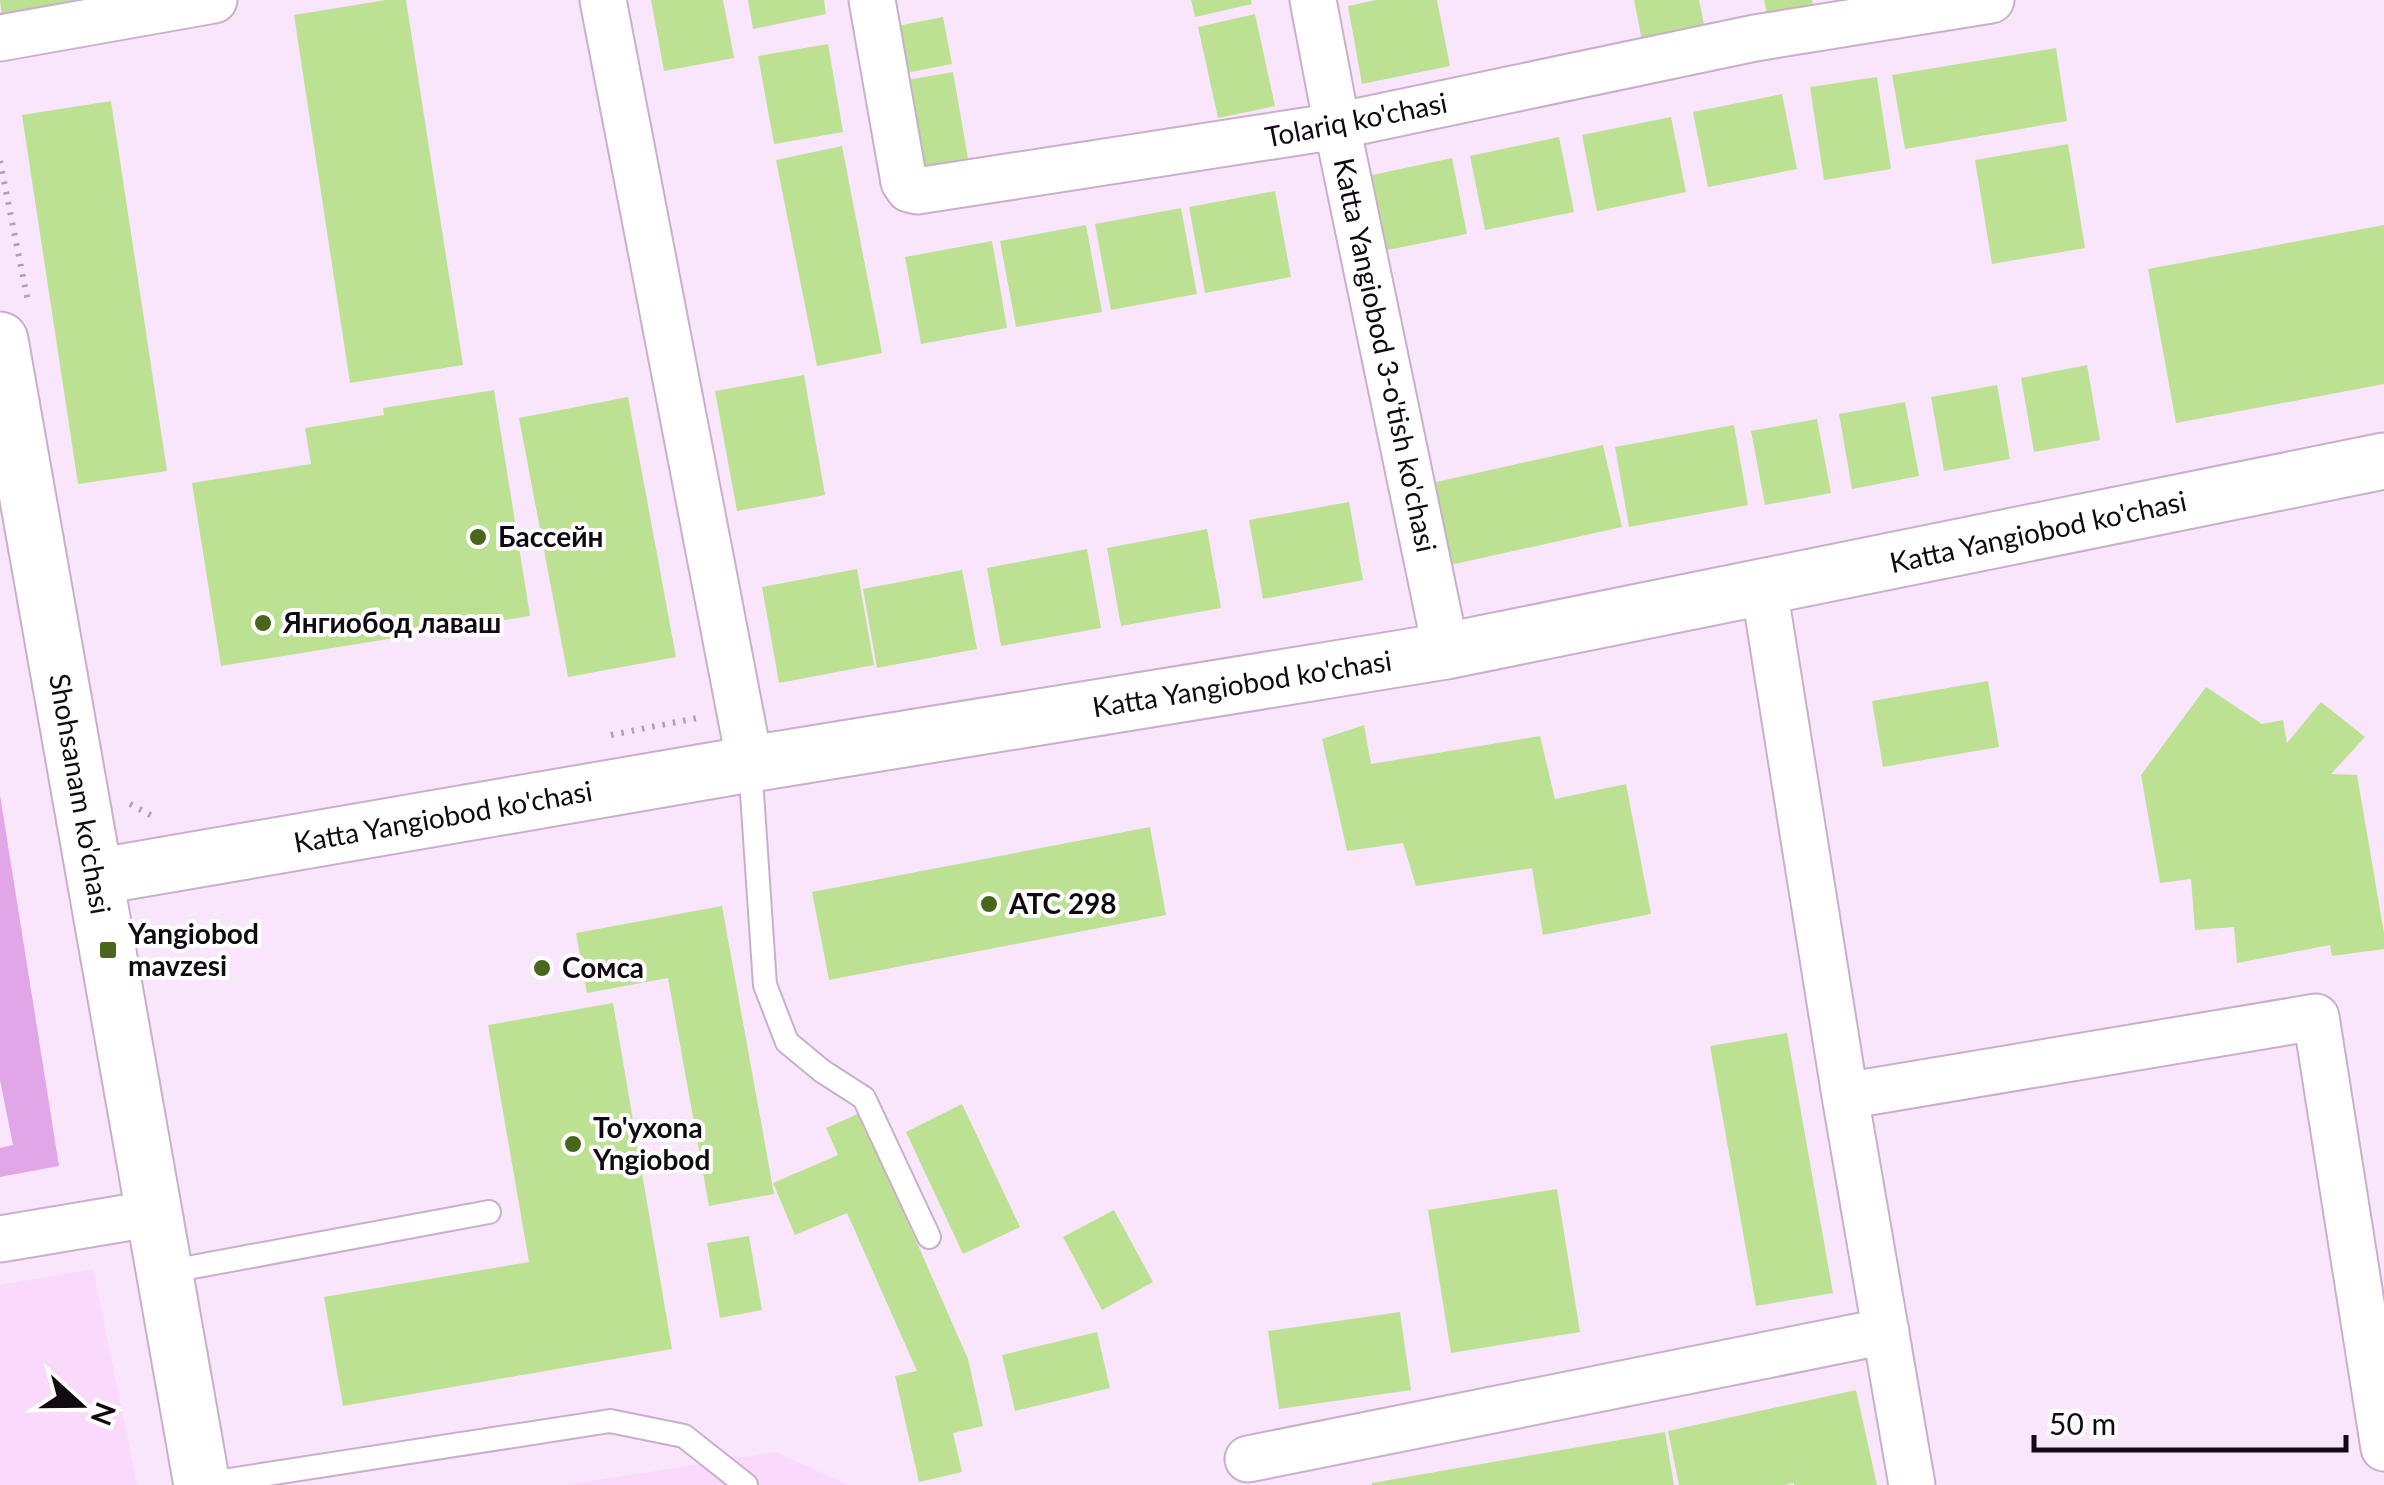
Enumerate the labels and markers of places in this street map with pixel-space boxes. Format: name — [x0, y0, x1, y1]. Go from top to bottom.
place label: Бассейн — [498, 519, 604, 553]
marker: Бассейн — [467, 526, 489, 548]
place label: Янгиобод лаваш — [282, 605, 501, 639]
marker: Янгиобод лаваш — [252, 612, 274, 634]
place label: АТС 298 — [1008, 886, 1117, 920]
marker: АТС 298 — [978, 893, 1000, 915]
place label: Yangiobod mavzesi — [127, 916, 259, 982]
marker: Yangiobod mavzesi — [97, 939, 119, 961]
place label: Сомса — [562, 950, 644, 984]
marker: Сомса — [531, 957, 553, 979]
place label: To'yxona Yngiobod — [592, 1110, 710, 1176]
marker: To'yxona Yngiobod — [562, 1133, 584, 1155]

